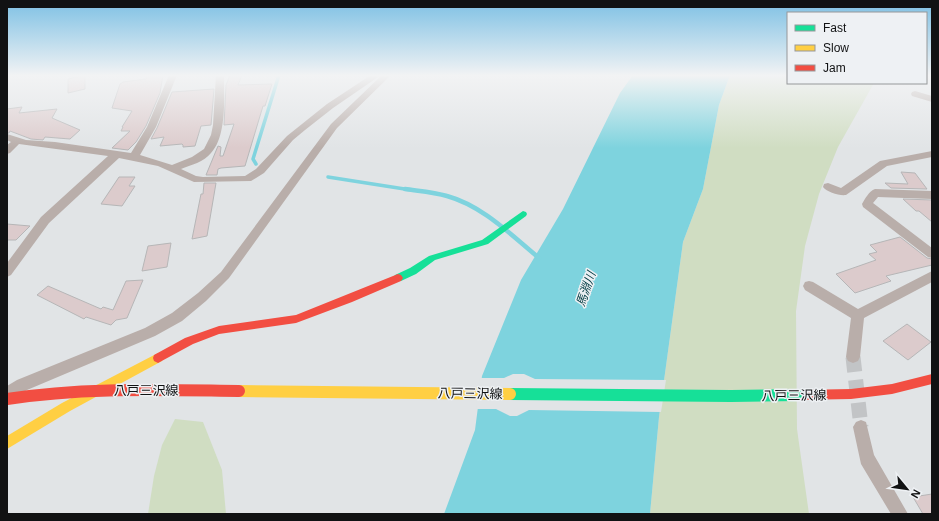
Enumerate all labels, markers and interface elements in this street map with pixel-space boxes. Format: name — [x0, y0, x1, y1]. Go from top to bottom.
legend — [787, 12, 927, 84]
text: Fast — [823, 21, 847, 35]
text: Slow — [823, 41, 849, 55]
text: Jam — [823, 61, 846, 75]
water label: 馬淵川 — [574, 268, 599, 308]
street label: 八戸三沢線 — [113, 383, 179, 398]
street label: 八戸三沢線 — [437, 385, 503, 402]
street label: 八戸三沢線 — [761, 387, 827, 404]
north arrow — [887, 469, 927, 509]
text: N — [909, 487, 923, 500]

